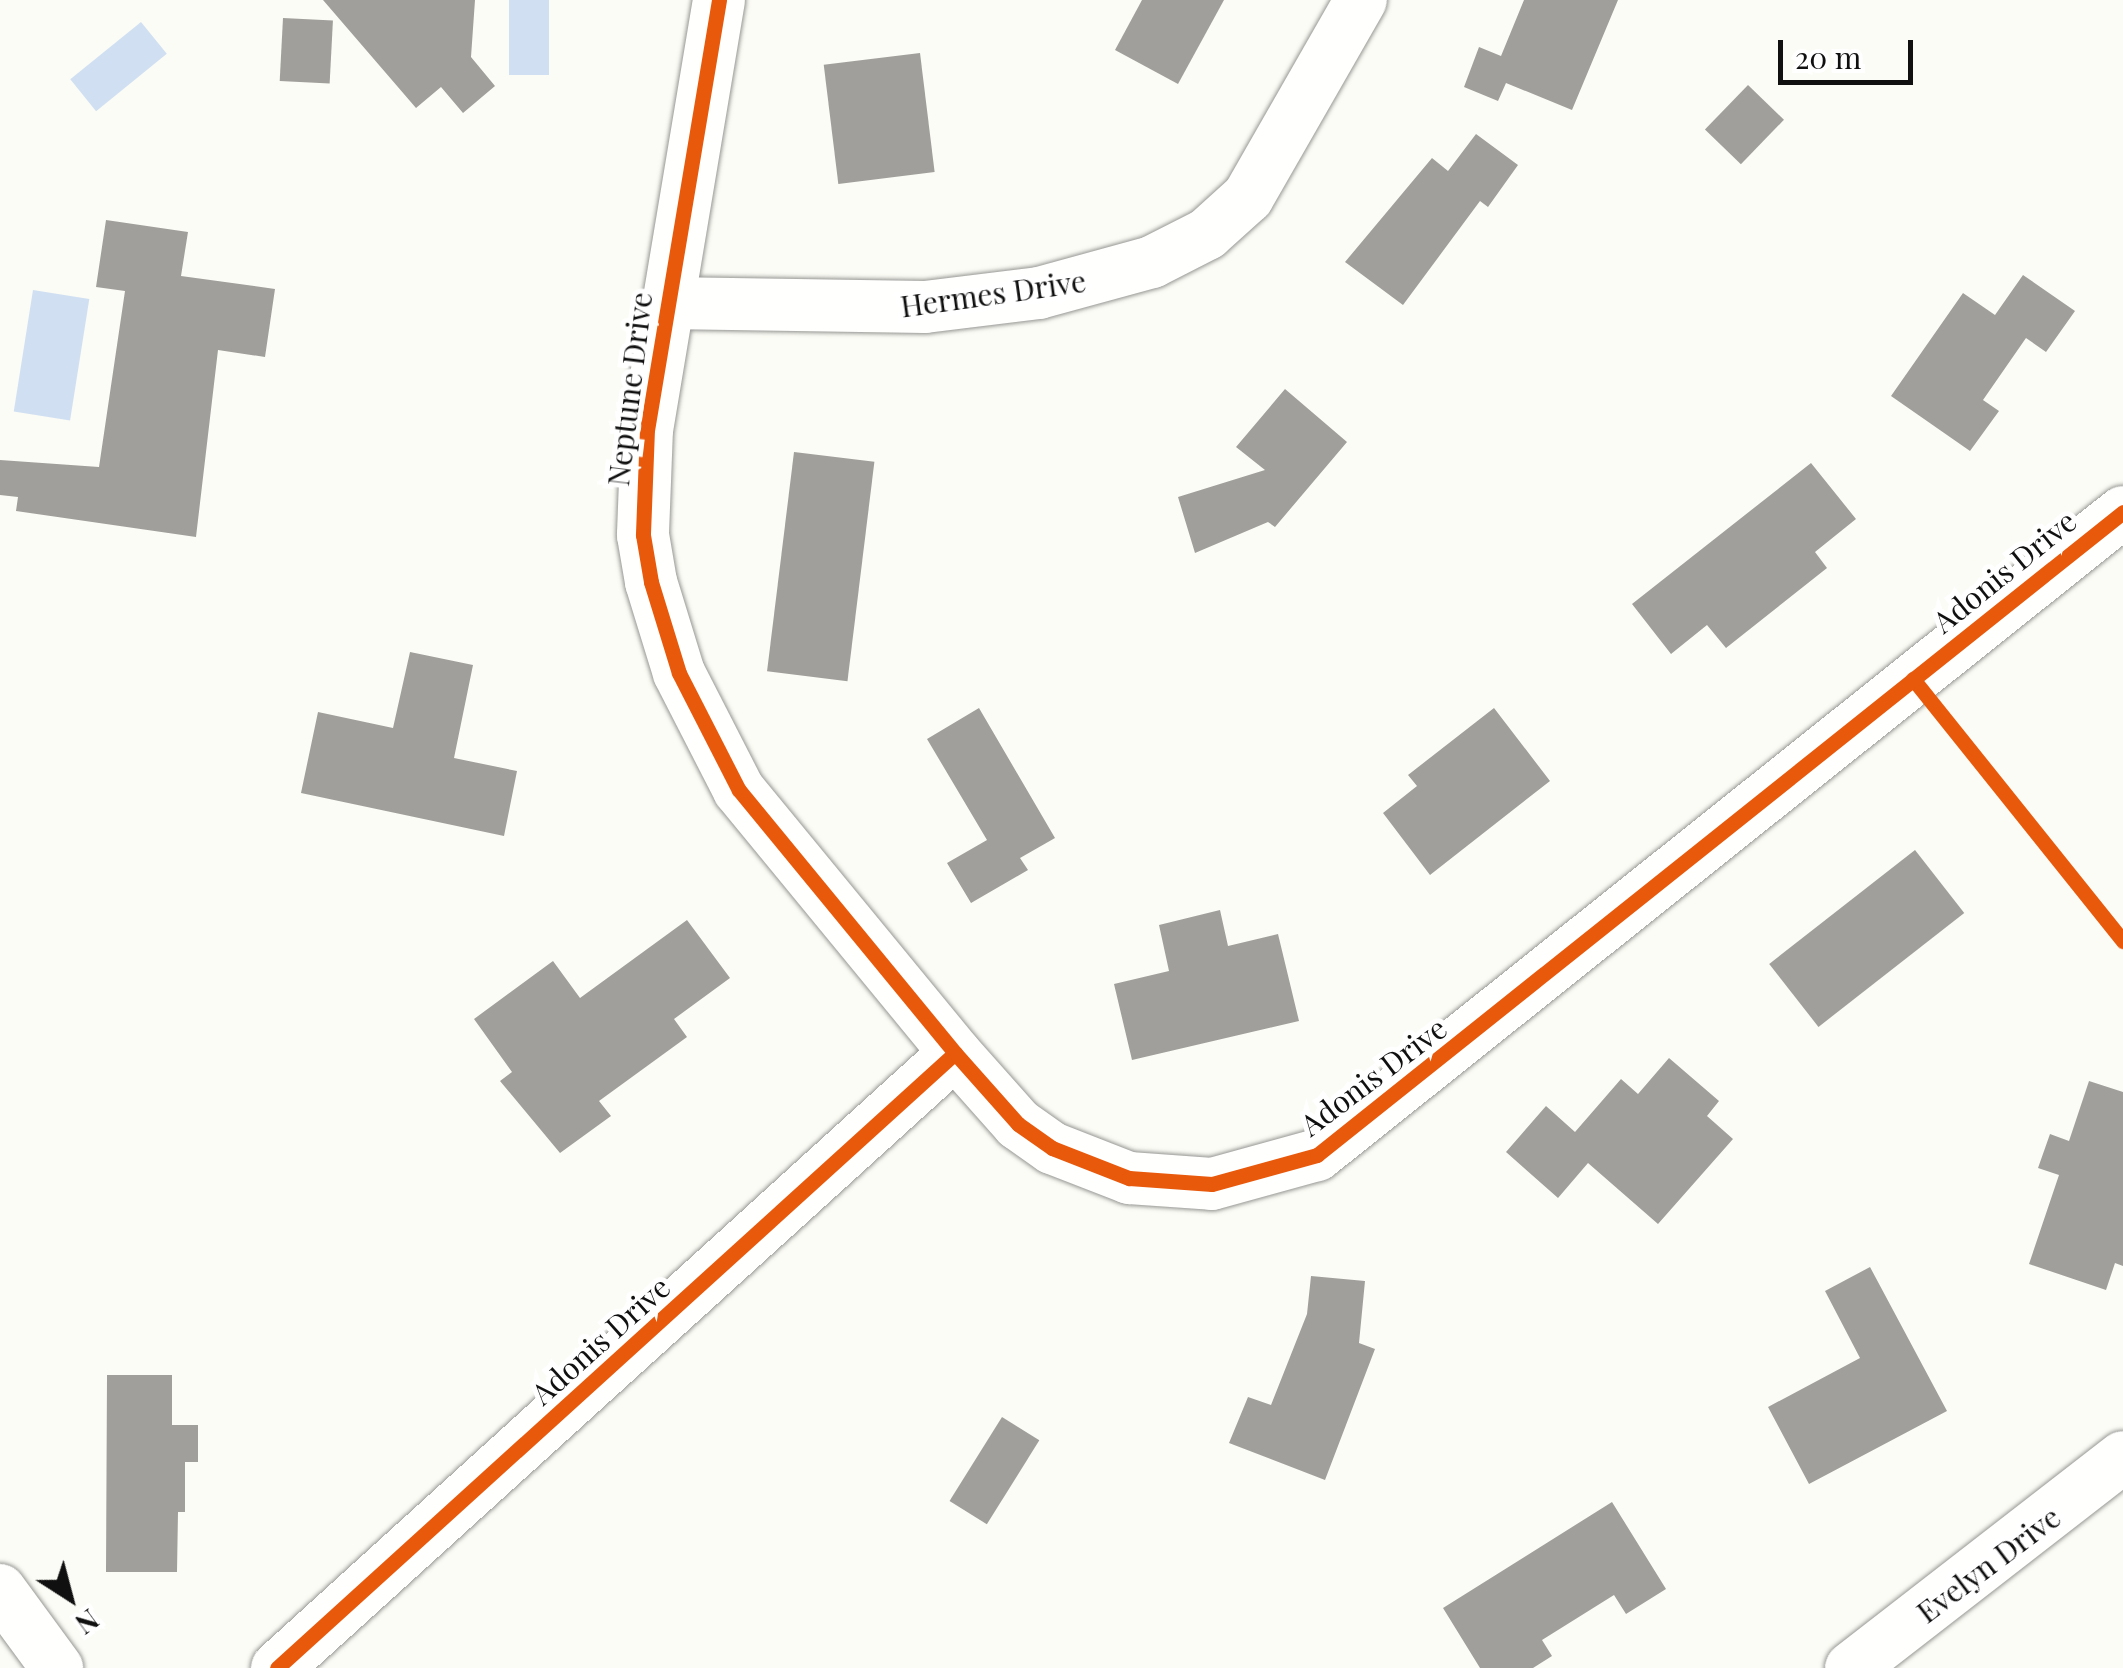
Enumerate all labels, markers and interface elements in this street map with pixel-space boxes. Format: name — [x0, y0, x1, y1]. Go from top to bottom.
scale bar — [1783, 20, 1918, 82]
text: 20 m — [1795, 37, 1861, 77]
street label: Hermes Drive — [898, 262, 1088, 324]
street label: Neptune Drive — [599, 290, 659, 488]
street label: Adonis Drive — [1925, 502, 2083, 640]
street label: Adonis Drive — [1293, 1009, 1453, 1143]
street label: Adonis Drive — [523, 1268, 677, 1412]
street label: Evelyn Drive — [1909, 1498, 2067, 1630]
north arrow — [20, 1548, 120, 1648]
text: N — [69, 1602, 107, 1644]

